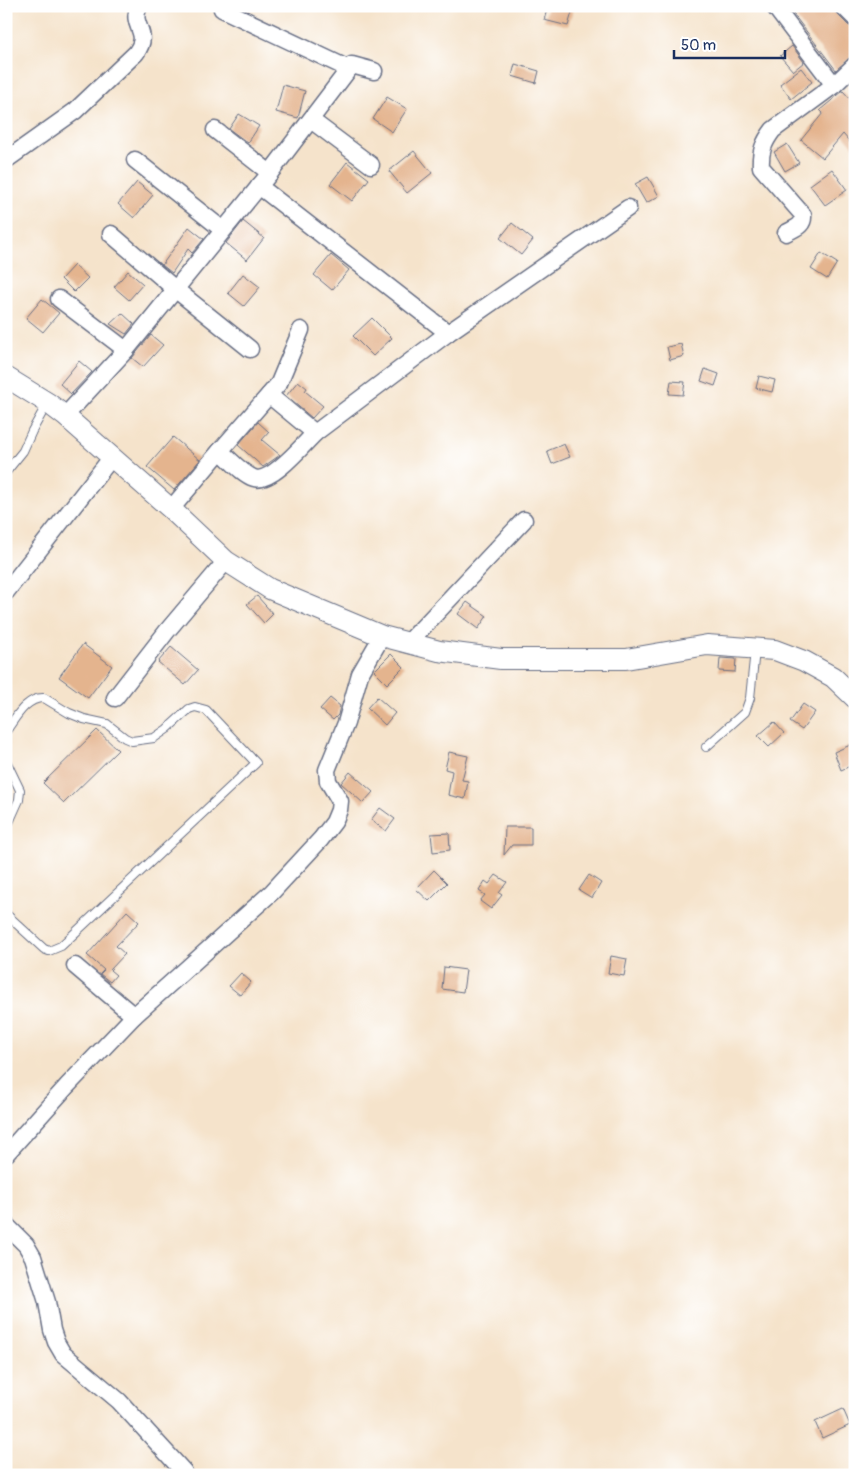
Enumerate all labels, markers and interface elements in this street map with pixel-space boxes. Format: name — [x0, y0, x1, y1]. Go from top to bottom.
scale bar — [674, 28, 785, 60]
text: 50 m — [681, 36, 716, 55]

